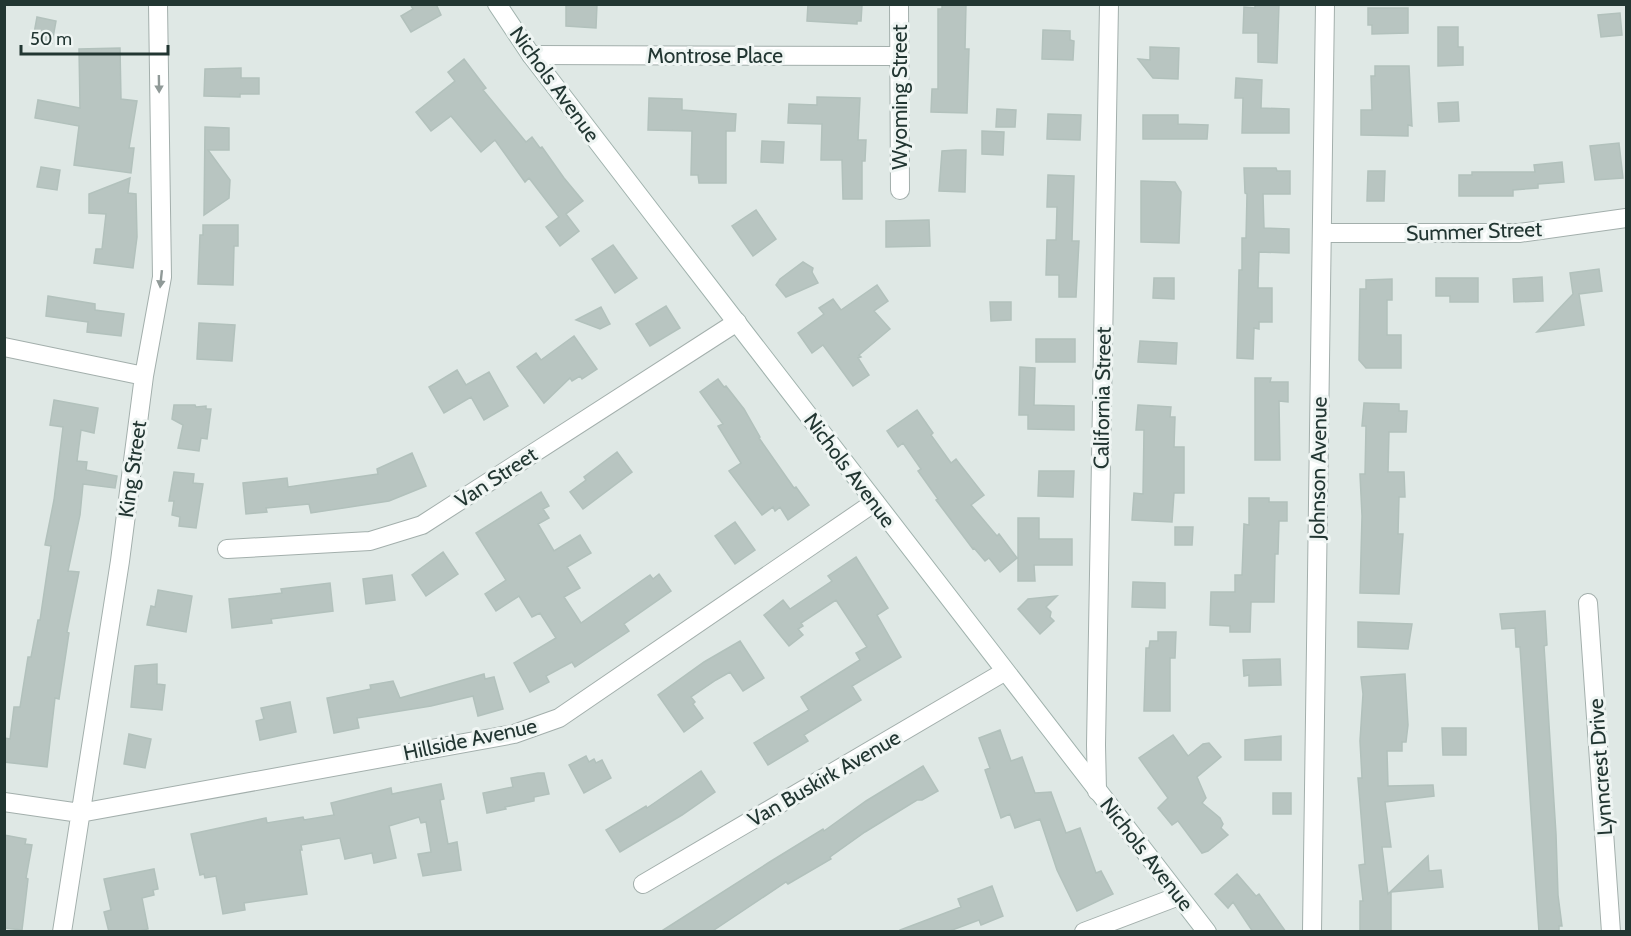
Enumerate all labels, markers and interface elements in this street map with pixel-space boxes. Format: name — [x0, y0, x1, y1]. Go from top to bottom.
scale bar — [21, 18, 168, 56]
street label: Nichols Avenue — [505, 21, 605, 147]
street label: Wyoming Street — [887, 24, 912, 170]
text: 50 m — [30, 28, 72, 50]
street label: Montrose Place — [647, 43, 783, 68]
one-way arrow — [154, 74, 164, 93]
street label: Summer Street — [1406, 216, 1542, 246]
one-way arrow — [156, 269, 166, 288]
street label: California Street — [1088, 327, 1116, 469]
street label: Johnson Avenue — [1304, 396, 1332, 541]
street label: Nichols Avenue — [799, 408, 901, 532]
street label: King Street — [113, 419, 151, 519]
street label: Van Street — [450, 441, 542, 513]
street label: Lynncrest Drive — [1583, 697, 1617, 836]
street label: Hillside Avenue — [401, 713, 539, 765]
street label: Van Buskirk Avenue — [743, 724, 905, 832]
street label: Nichols Avenue — [1095, 793, 1199, 916]

